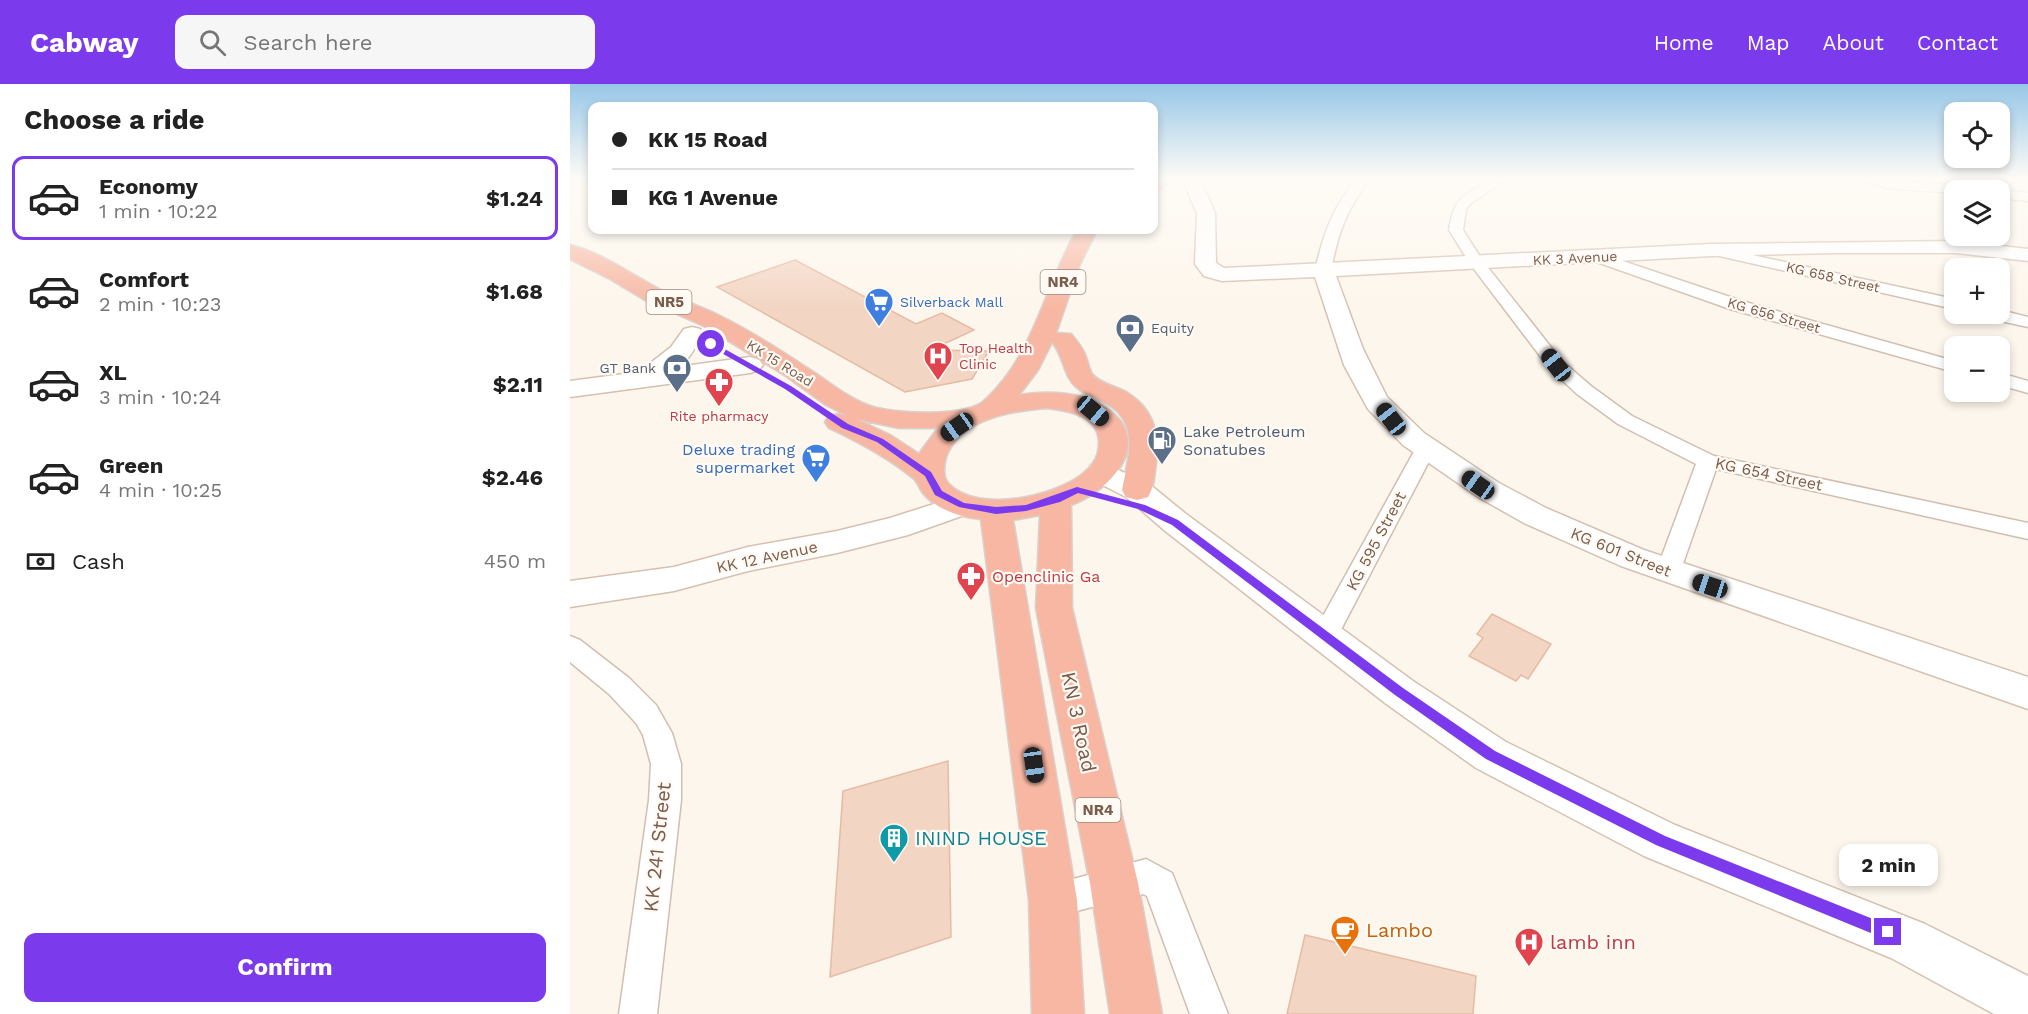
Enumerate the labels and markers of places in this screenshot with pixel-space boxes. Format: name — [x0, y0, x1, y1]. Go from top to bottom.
supermarket icon: Silverback Mall — [863, 286, 895, 328]
place label: Silverback Mall — [900, 294, 1004, 310]
bank icon: Equity — [1114, 312, 1146, 354]
place label: Equity — [1151, 320, 1195, 336]
hospital icon: Top Health Clinic — [922, 340, 954, 382]
place label: Top Health Clinic — [959, 340, 1033, 372]
bank icon: GT Bank — [661, 352, 693, 394]
place label: GT Bank — [599, 360, 656, 376]
pharmacy icon: Rite pharmacy — [703, 366, 735, 408]
place label: Rite pharmacy — [670, 408, 769, 424]
place label: Lake Petroleum Sonatubes — [1183, 422, 1306, 459]
fuel station icon: Lake Petroleum Sonatubes — [1146, 424, 1178, 466]
place label: Deluxe trading supermarket — [682, 440, 795, 477]
supermarket icon: Deluxe trading supermarket — [800, 442, 832, 484]
pharmacy icon: Openclinic Ga — [955, 560, 987, 602]
place label: Openclinic Ga — [992, 567, 1100, 586]
building icon: ININD HOUSE — [878, 822, 910, 864]
place label: ININD HOUSE — [915, 826, 1047, 850]
cafe icon: Lambo — [1329, 914, 1361, 956]
place label: Lambo — [1366, 918, 1433, 942]
hospital icon: lamb inn — [1513, 926, 1545, 968]
place label: lamb inn — [1550, 930, 1636, 954]

